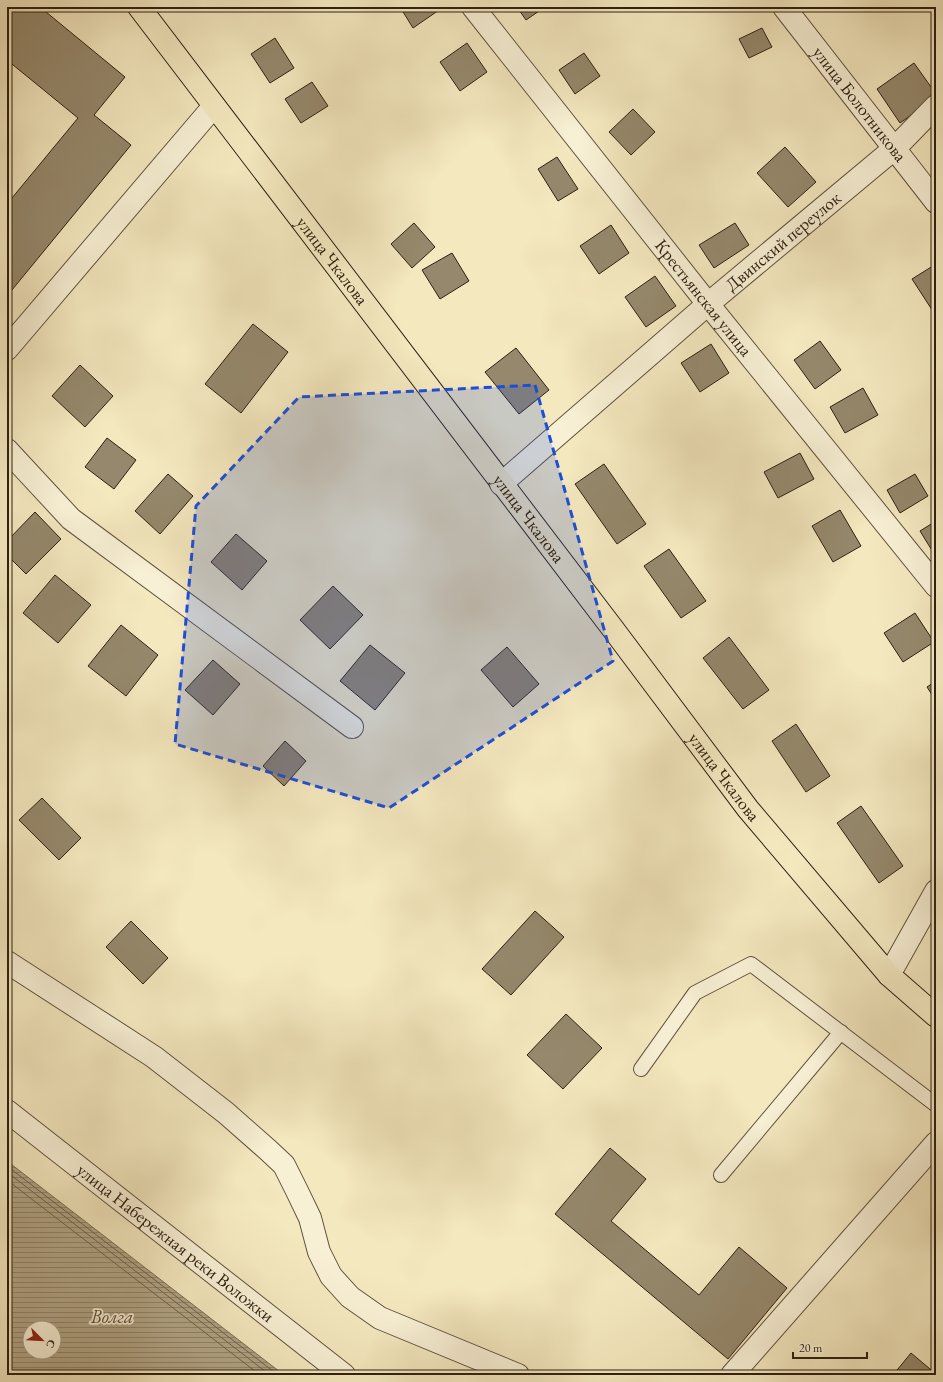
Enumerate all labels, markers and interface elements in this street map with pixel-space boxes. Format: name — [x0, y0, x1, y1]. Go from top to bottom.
street label: улица Болотникова — [808, 41, 913, 167]
street label: Двинский переулок — [720, 186, 846, 296]
street label: улица Чкалова — [292, 211, 374, 310]
street label: Крестьянская улица — [650, 234, 758, 361]
street label: улица Чкалова — [488, 469, 571, 568]
street label: улица Чкалова — [683, 727, 766, 827]
street label: улица Набережная реки Воложки — [72, 1158, 280, 1327]
water label: Волга — [90, 1304, 133, 1329]
north arrow — [22, 1320, 62, 1360]
scale bar — [793, 1334, 867, 1360]
text: С — [43, 1338, 59, 1351]
text: 20 m — [799, 1340, 823, 1356]

